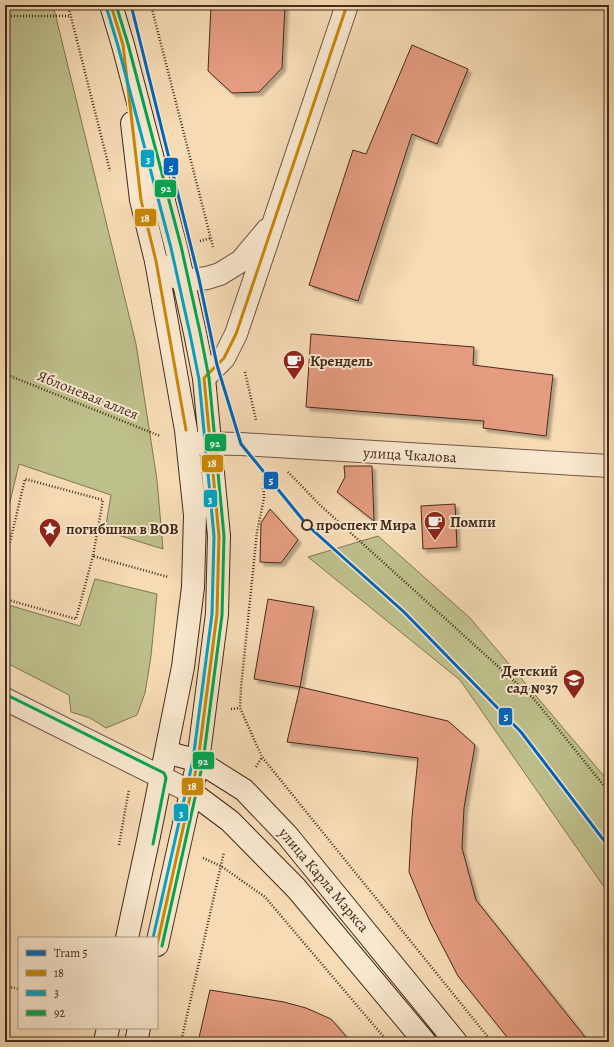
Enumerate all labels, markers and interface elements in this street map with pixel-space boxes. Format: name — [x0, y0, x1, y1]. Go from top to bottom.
line badge: 3 — [140, 149, 155, 168]
text: 3 — [146, 152, 151, 167]
line badge: 5 — [163, 157, 179, 176]
text: 5 — [169, 160, 174, 175]
line badge: 92 — [154, 179, 177, 198]
text: 92 — [161, 181, 172, 196]
line badge: 18 — [134, 208, 157, 227]
text: 18 — [140, 211, 150, 226]
cafe icon: Крендель — [281, 348, 307, 381]
place label: Крендель — [310, 351, 373, 371]
street label: Яблоневая аллея — [34, 366, 142, 424]
line badge: 92 — [204, 433, 227, 452]
text: 92 — [210, 436, 221, 451]
street label: улица Чкалова — [362, 443, 457, 467]
line badge: 18 — [201, 454, 224, 473]
text: 18 — [207, 456, 217, 471]
line badge: 5 — [263, 471, 279, 490]
text: 5 — [269, 473, 274, 488]
line badge: 3 — [203, 489, 218, 508]
text: 3 — [208, 492, 213, 507]
cafe icon: Помпи — [422, 509, 448, 542]
place label: Помпи — [450, 512, 496, 532]
place label: проспект Мира — [316, 515, 417, 535]
place icon: погибшим в ВОВ — [37, 516, 63, 549]
place label: погибшим в ВОВ — [66, 519, 179, 539]
marker: проспект Мира — [301, 519, 313, 531]
place label: Детский сад №37 — [502, 661, 559, 698]
school or university icon: Детский сад №37 — [561, 667, 587, 700]
line badge: 5 — [498, 707, 513, 726]
text: 5 — [504, 709, 509, 724]
line badge: 92 — [192, 751, 215, 770]
text: 92 — [198, 754, 209, 769]
line badge: 18 — [181, 777, 204, 796]
text: 18 — [187, 779, 197, 794]
line badge: 3 — [173, 803, 189, 822]
text: 3 — [179, 806, 184, 821]
street label: улица Карла Маркса — [274, 823, 374, 937]
legend — [18, 937, 158, 1029]
text: Tram 5 — [54, 945, 88, 961]
text: 18 — [54, 965, 64, 981]
text: 3 — [54, 985, 59, 1001]
text: 92 — [54, 1005, 65, 1021]

